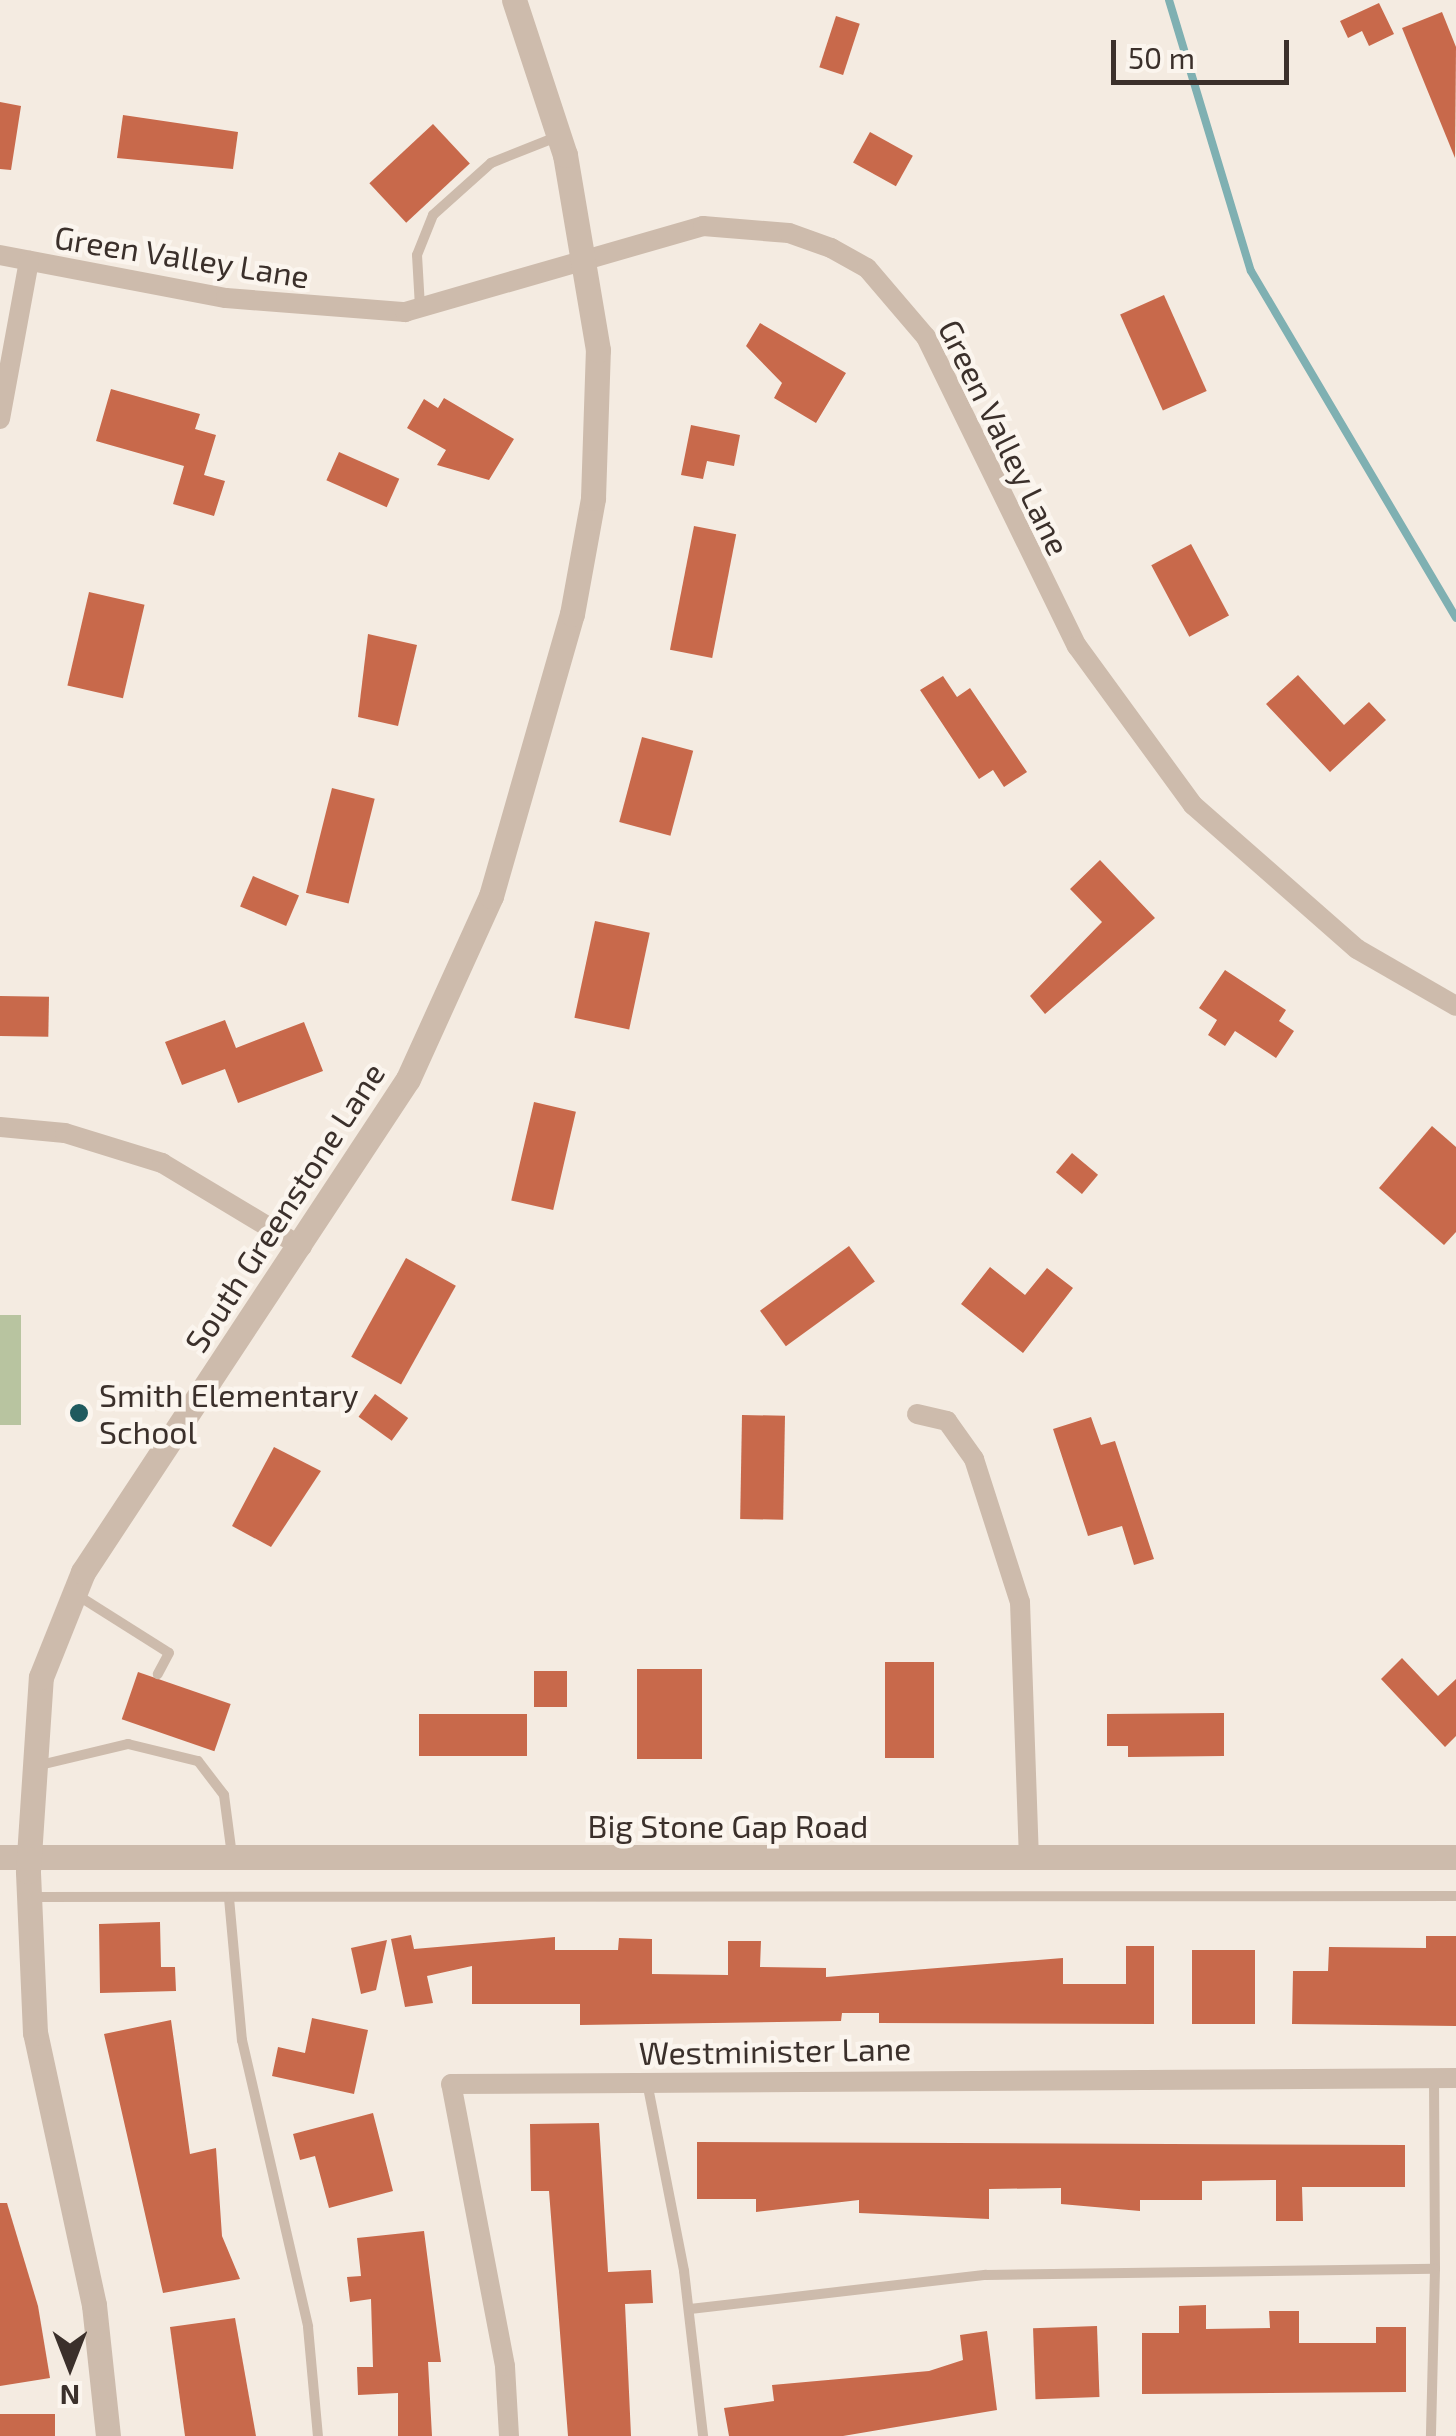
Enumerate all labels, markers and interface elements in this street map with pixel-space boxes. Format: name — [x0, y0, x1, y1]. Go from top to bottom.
scale bar — [1116, 20, 1294, 82]
text: 50 m — [1128, 39, 1195, 75]
street label: Green Valley Lane — [51, 217, 313, 295]
street label: Green Valley Lane — [931, 312, 1079, 562]
street label: South Greenstone Lane — [176, 1055, 392, 1359]
place label: Smith Elementary School — [99, 1376, 359, 1451]
marker: Smith Elementary School — [68, 1402, 90, 1424]
street label: Big Stone Gap Road — [588, 1806, 868, 1844]
street label: Westminister Lane — [638, 2028, 912, 2072]
north arrow — [20, 2316, 120, 2416]
text: N — [60, 2379, 80, 2413]

